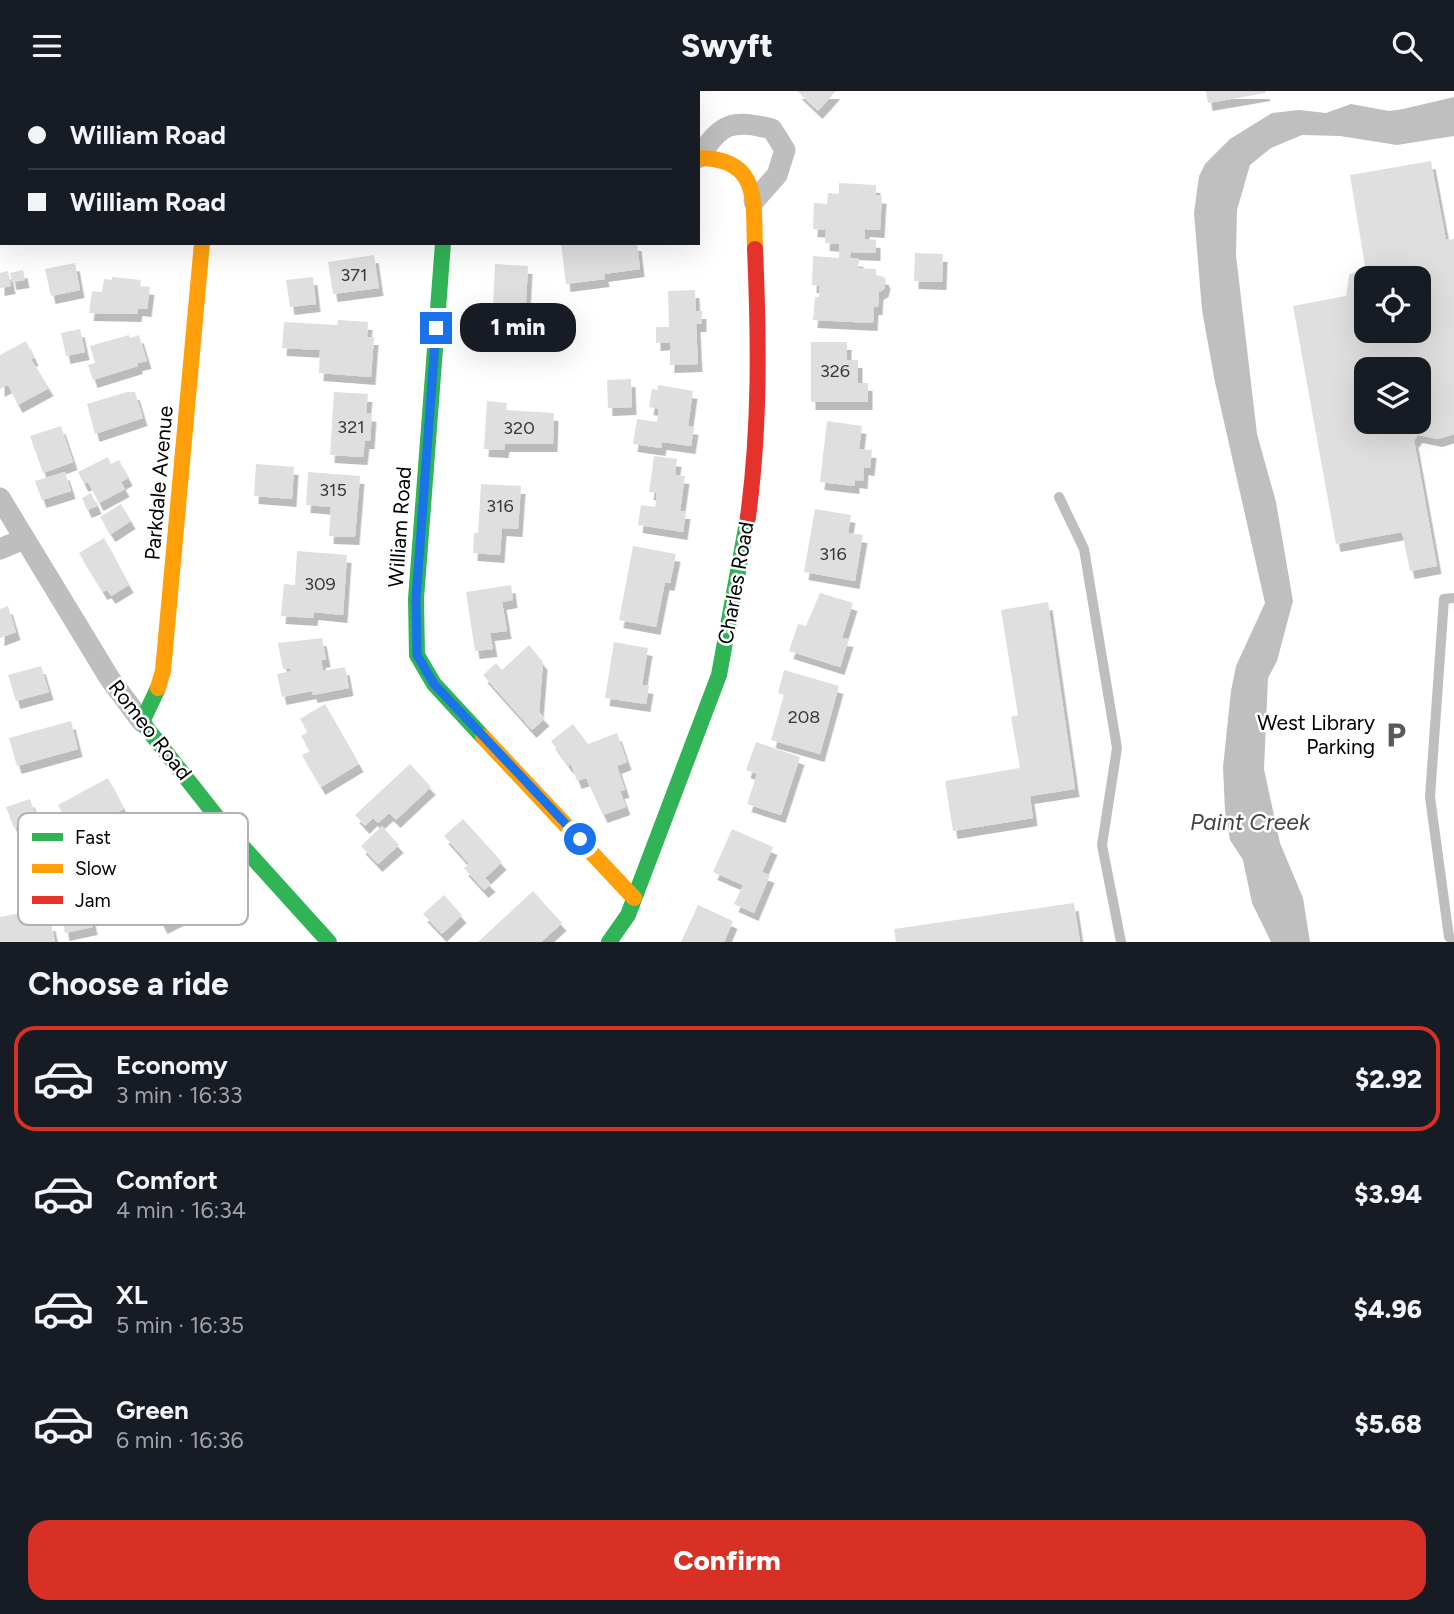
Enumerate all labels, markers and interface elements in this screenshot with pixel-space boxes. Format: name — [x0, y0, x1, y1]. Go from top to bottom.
icon: menu — [28, 27, 66, 65]
text: Swyft — [681, 27, 773, 65]
icon: search — [1388, 27, 1426, 65]
text: William Road — [70, 119, 226, 151]
text: William Road — [70, 186, 226, 218]
house number: 371 — [341, 264, 367, 286]
map controls — [1354, 266, 1431, 434]
button: locate — [1354, 266, 1431, 343]
callout: 1 min — [460, 303, 576, 353]
route end — [420, 312, 452, 344]
text: 1 min — [491, 313, 545, 341]
button: layers — [1354, 357, 1431, 434]
house number: 326 — [820, 360, 850, 382]
street label: Parkdale Avenue — [139, 405, 178, 561]
house number: 321 — [337, 416, 365, 438]
house number: 320 — [503, 417, 535, 439]
street label: William Road — [383, 466, 416, 588]
house number: 315 — [319, 479, 347, 501]
house number: 316 — [486, 495, 514, 517]
street label: Charles Road — [712, 520, 759, 646]
house number: 316 — [819, 543, 847, 565]
house number: 309 — [304, 573, 336, 595]
street label: Romeo Road — [103, 675, 197, 785]
house number: 208 — [788, 706, 820, 728]
place label: West Library Parking — [1257, 710, 1375, 759]
parking icon: West Library Parking — [1381, 720, 1411, 750]
water label: Paint Creek — [1190, 808, 1311, 836]
legend — [18, 813, 248, 925]
route start — [564, 823, 596, 855]
text: Fast — [75, 826, 111, 849]
text: Slow — [75, 857, 117, 880]
text: Jam — [75, 889, 111, 912]
text: Choose a ride — [28, 965, 229, 1003]
icon: car — [32, 1047, 95, 1110]
text: Economy — [116, 1049, 228, 1081]
text: $2.92 — [1355, 1063, 1422, 1095]
text: 3 min · 16:33 — [116, 1081, 243, 1109]
icon: car — [32, 1162, 95, 1225]
text: Comfort — [116, 1164, 218, 1196]
text: $3.94 — [1354, 1178, 1422, 1210]
text: 4 min · 16:34 — [116, 1196, 246, 1224]
icon: car — [32, 1277, 95, 1340]
text: XL — [116, 1279, 148, 1311]
text: $4.96 — [1354, 1293, 1422, 1325]
text: 5 min · 16:35 — [116, 1311, 244, 1339]
icon: car — [32, 1392, 95, 1455]
text: Green — [116, 1394, 189, 1426]
text: $5.68 — [1354, 1408, 1422, 1440]
text: 6 min · 16:36 — [116, 1426, 244, 1454]
button: Confirm — [28, 1520, 1426, 1600]

